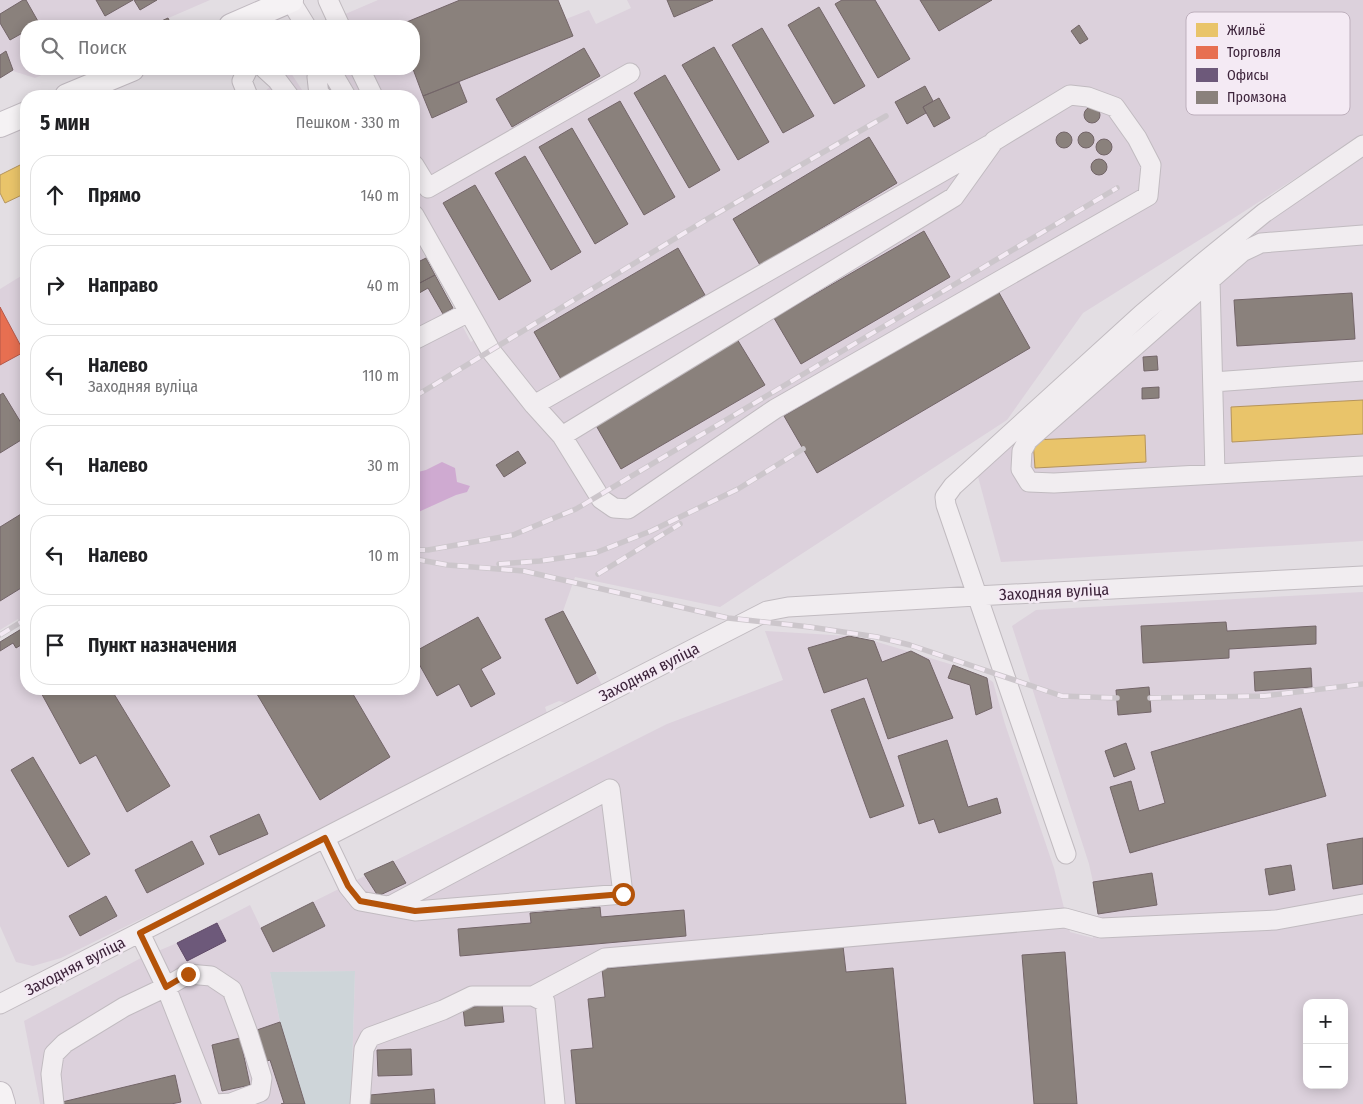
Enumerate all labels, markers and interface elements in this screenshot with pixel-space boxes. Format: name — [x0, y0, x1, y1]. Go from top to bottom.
legend — [1186, 12, 1350, 115]
search box — [20, 20, 420, 75]
text: Жильё — [1227, 22, 1266, 39]
icon: search — [38, 34, 66, 62]
text: Поиск — [78, 36, 127, 59]
text: Торговля — [1227, 44, 1281, 61]
text: Офисы — [1227, 67, 1269, 84]
text: Промзона — [1227, 89, 1287, 106]
text: 5 мин — [40, 110, 90, 136]
text: Пешком · 330 m — [296, 113, 400, 132]
icon: ahead — [41, 181, 69, 209]
text: Прямо — [88, 184, 141, 207]
text: 140 m — [361, 186, 399, 205]
icon: right — [41, 271, 69, 299]
text: Направо — [88, 274, 158, 297]
text: 40 m — [367, 276, 399, 295]
text: Налево — [88, 354, 148, 377]
icon: left — [41, 361, 69, 389]
text: 110 m — [362, 366, 399, 385]
text: Заходняя вуліца — [88, 377, 198, 396]
icon: left — [41, 451, 69, 479]
text: Налево — [88, 454, 148, 477]
text: 30 m — [367, 456, 399, 475]
icon: left — [41, 541, 69, 569]
text: Налево — [88, 544, 148, 567]
text: 10 m — [368, 546, 399, 565]
street label: Заходняя вуліца — [999, 580, 1110, 604]
icon: arrive — [41, 631, 69, 659]
text: Пункт назначения — [88, 634, 237, 657]
street label: Заходняя вуліца — [596, 638, 703, 705]
route start — [612, 883, 635, 906]
street label: Заходняя вуліца — [22, 932, 129, 999]
route end — [177, 963, 200, 986]
map controls — [1303, 999, 1348, 1089]
button: + — [1303, 999, 1348, 1044]
button: − — [1303, 1044, 1348, 1089]

